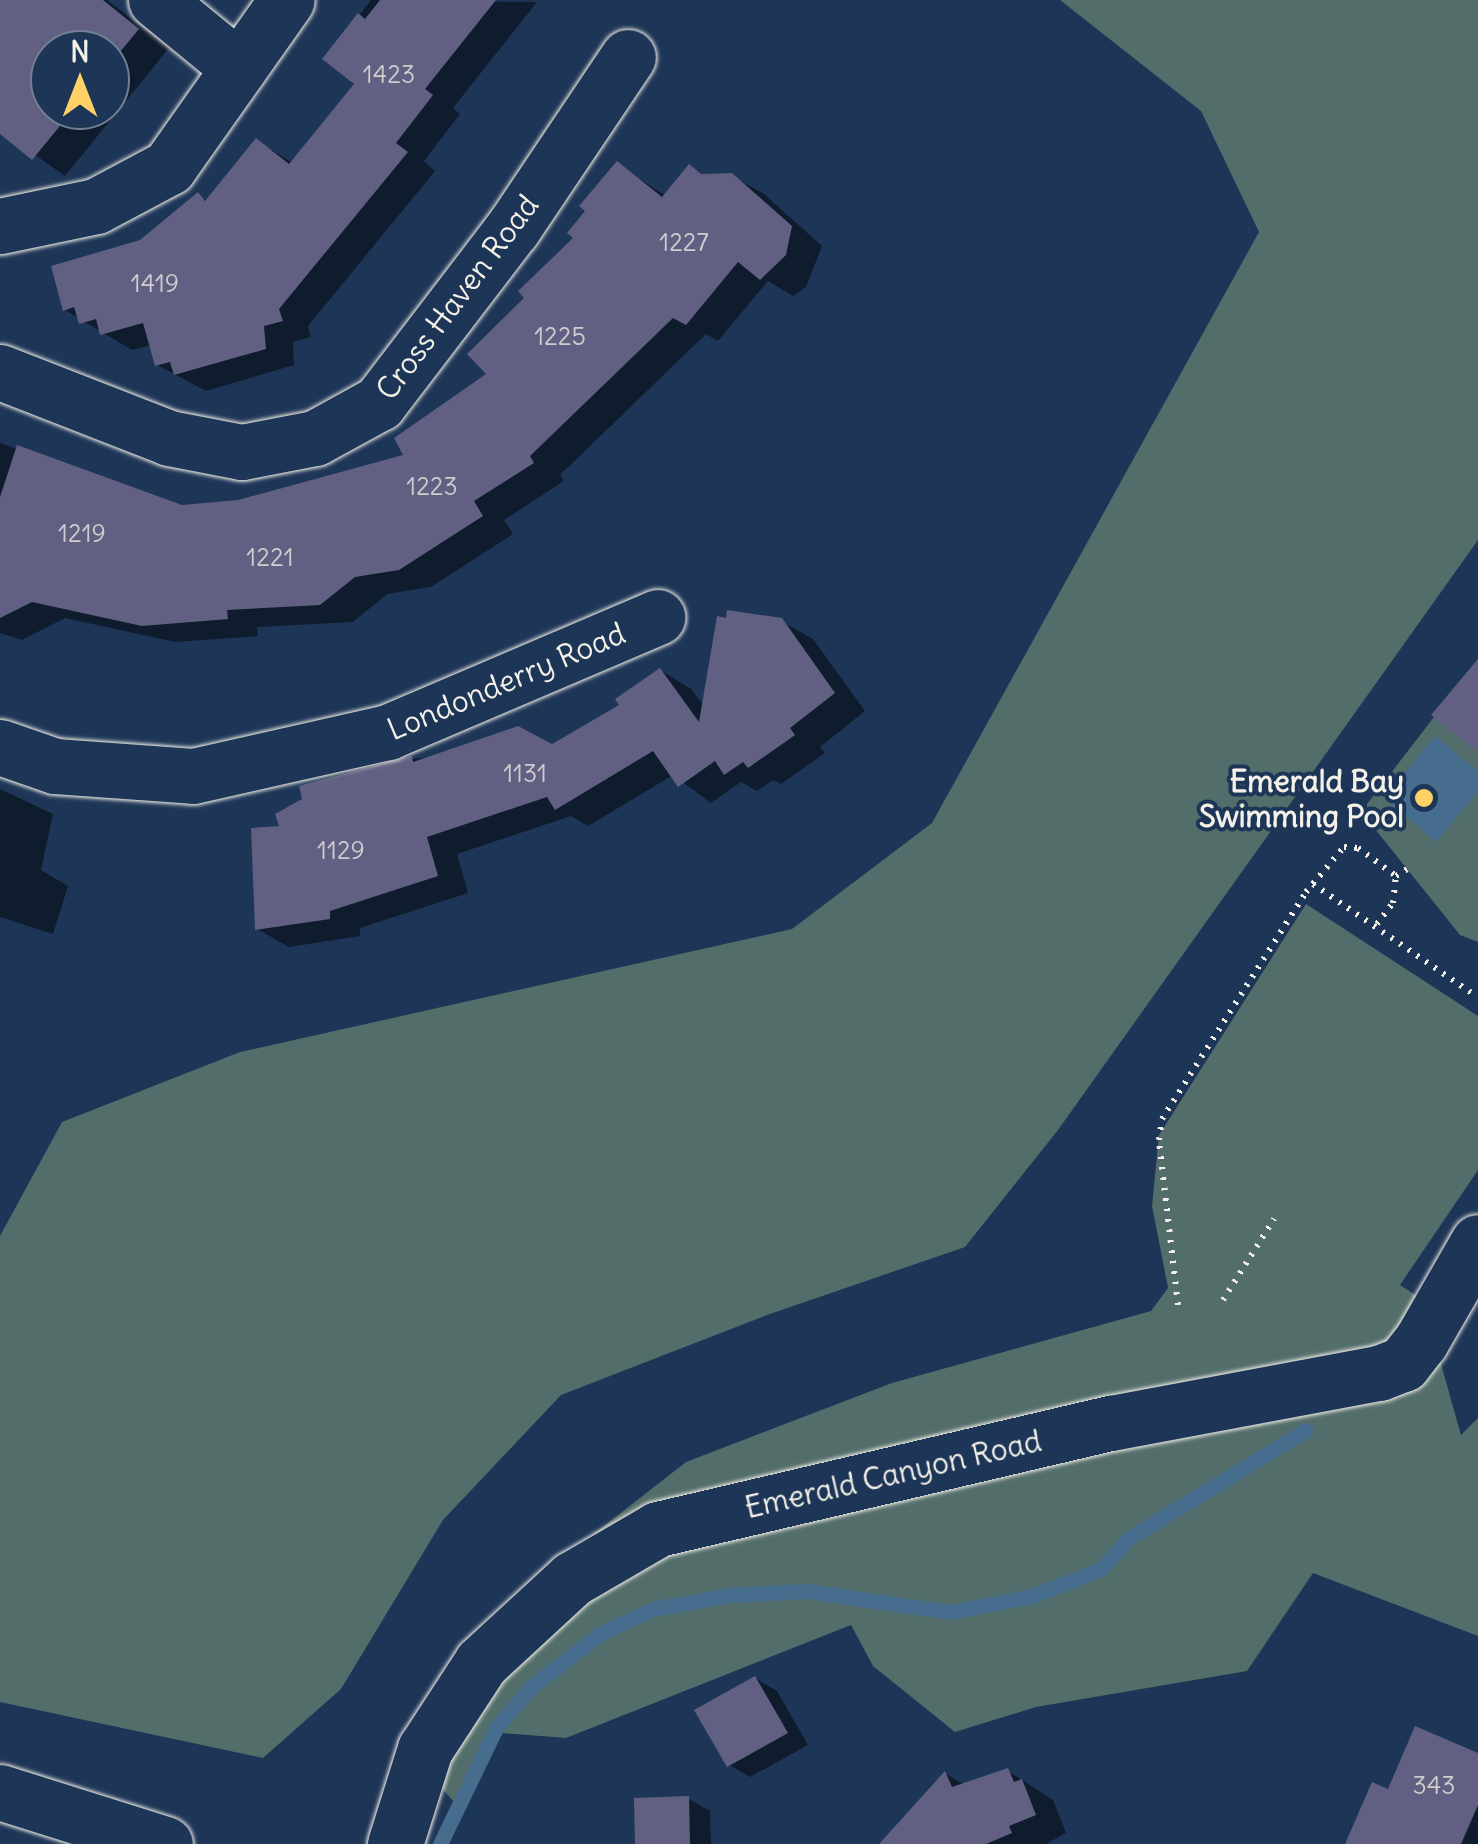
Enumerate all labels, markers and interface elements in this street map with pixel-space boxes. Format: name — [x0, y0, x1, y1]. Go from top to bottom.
north arrow — [30, 30, 130, 130]
text: N — [70, 34, 90, 70]
house number: 1423 — [363, 59, 415, 89]
street label: Cross Haven Road — [368, 188, 546, 406]
house number: 1227 — [659, 227, 709, 257]
house number: 1419 — [131, 268, 179, 298]
house number: 1225 — [534, 321, 586, 351]
house number: 1223 — [406, 471, 458, 501]
house number: 1219 — [58, 518, 106, 548]
house number: 1221 — [246, 542, 294, 572]
street label: Londonderry Road — [382, 615, 630, 747]
house number: 1131 — [503, 758, 547, 788]
place label: Emerald Bay Swimming Pool — [1199, 763, 1404, 834]
marker: Emerald Bay Swimming Pool — [1413, 787, 1435, 809]
house number: 1129 — [317, 835, 365, 865]
street label: Emerald Canyon Road — [741, 1422, 1045, 1526]
house number: 343 — [1413, 1770, 1455, 1800]

